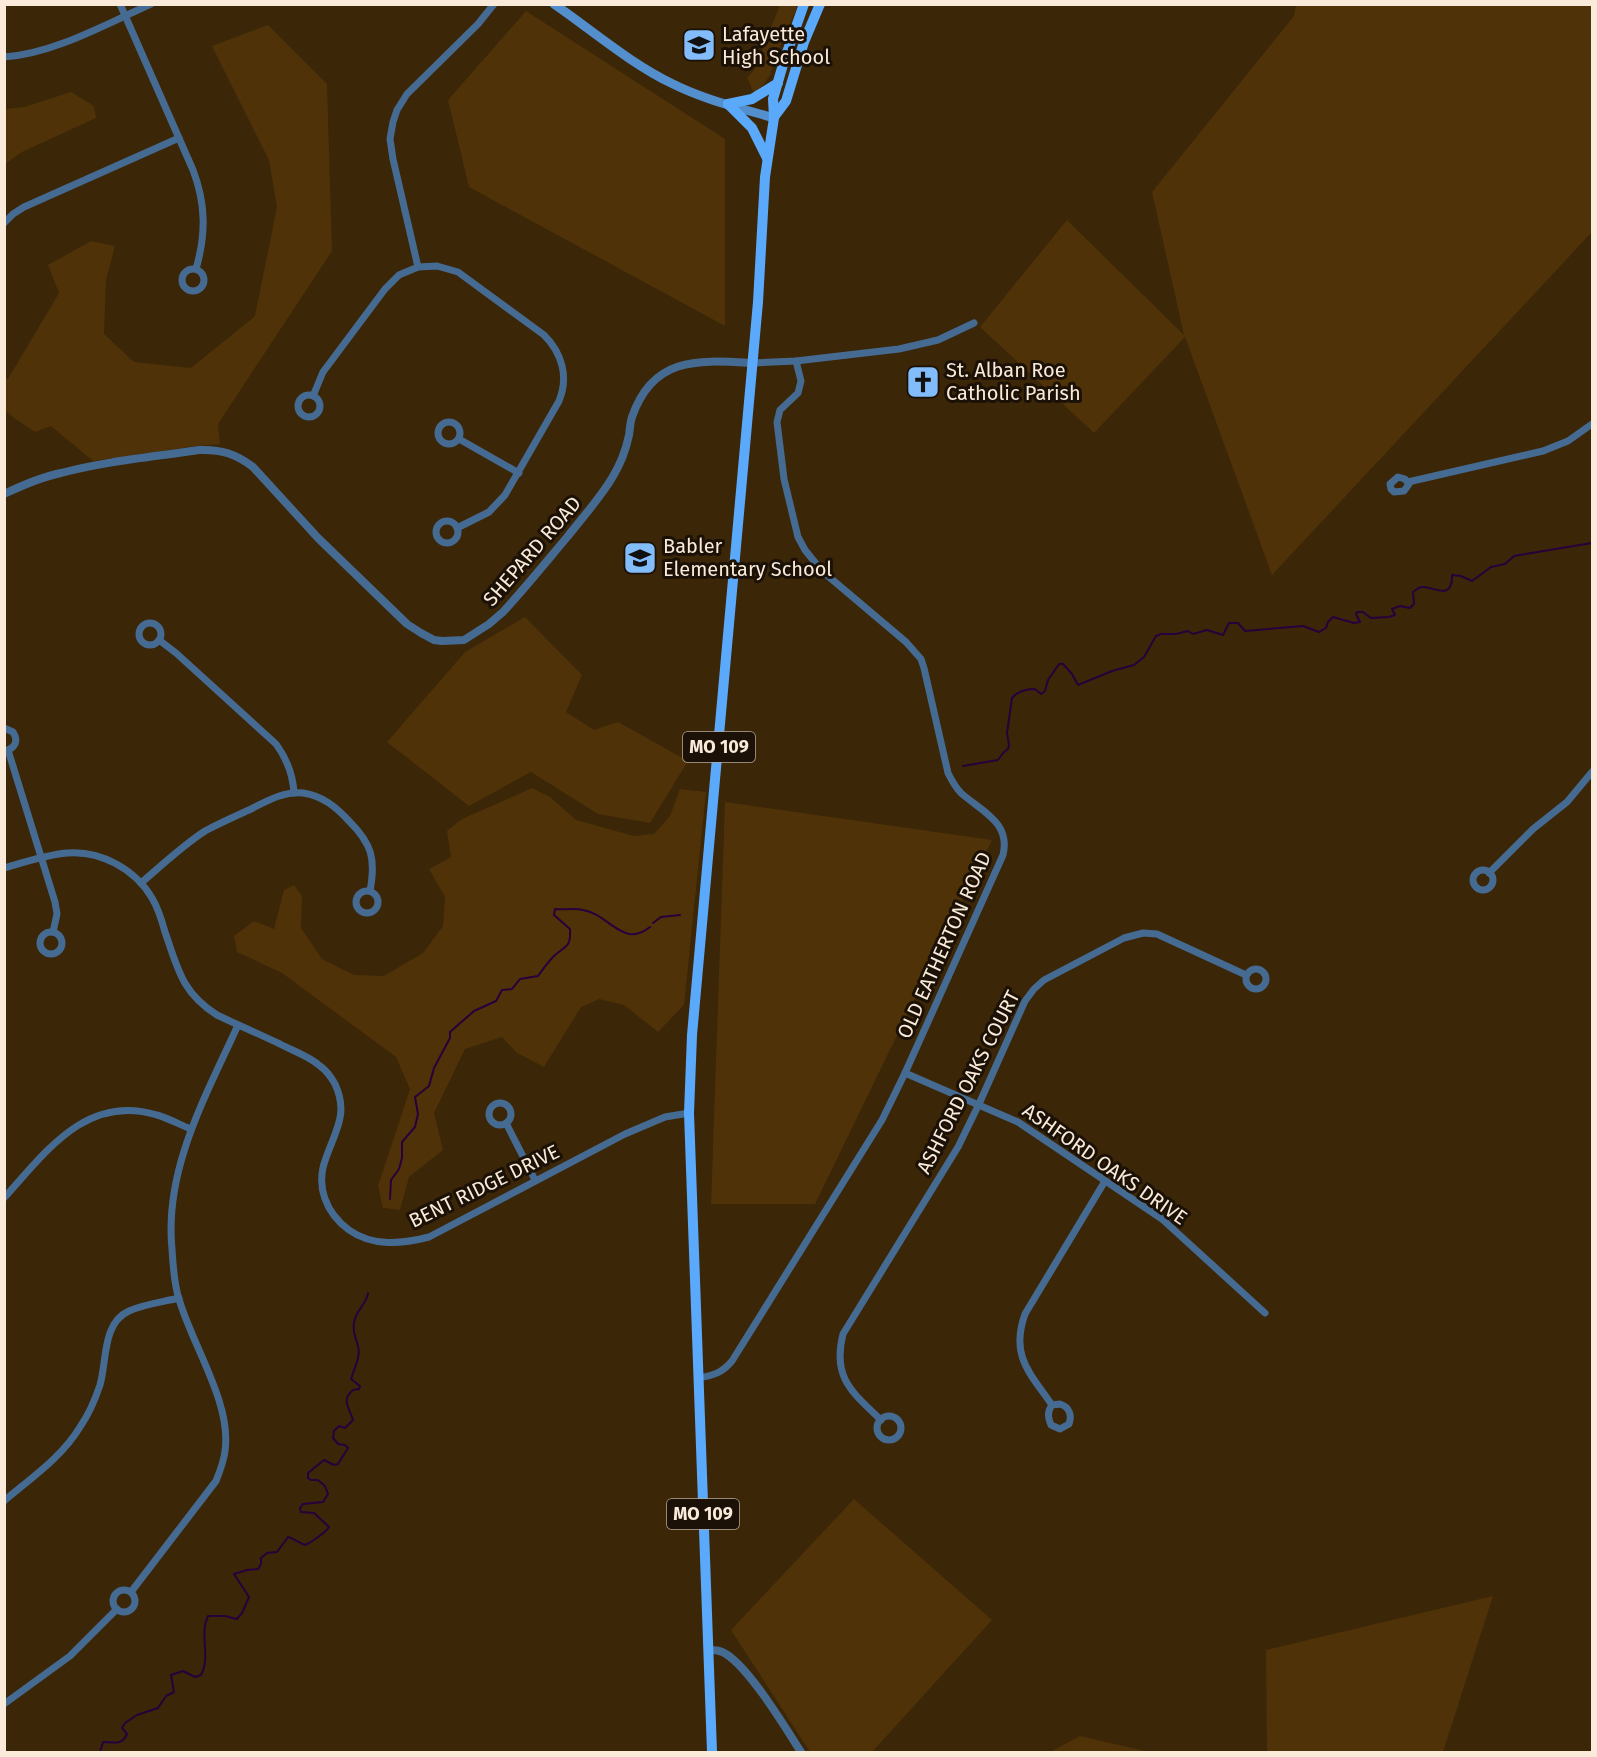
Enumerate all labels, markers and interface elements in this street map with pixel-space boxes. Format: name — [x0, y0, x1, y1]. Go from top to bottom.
place label: Lafayette High School — [722, 22, 830, 69]
school or university icon: Lafayette High School — [681, 27, 717, 63]
place label: St. Alban Roe Catholic Parish — [946, 358, 1081, 405]
church icon: St. Alban Roe Catholic Parish — [905, 364, 941, 400]
street label: SHEPARD ROAD — [478, 491, 586, 611]
place label: Babler Elementary School — [663, 534, 832, 581]
school or university icon: Babler Elementary School — [622, 540, 658, 576]
road number: MO 109 — [683, 732, 755, 762]
street label: OLD EATHERTON ROAD — [892, 848, 996, 1042]
street label: ASHFORD OAKS COURT — [911, 986, 1025, 1178]
street label: ASHFORD OAKS DRIVE — [1018, 1098, 1192, 1230]
street label: BENT RIDGE DRIVE — [405, 1139, 563, 1233]
road number: MO 109 — [667, 1499, 739, 1529]

